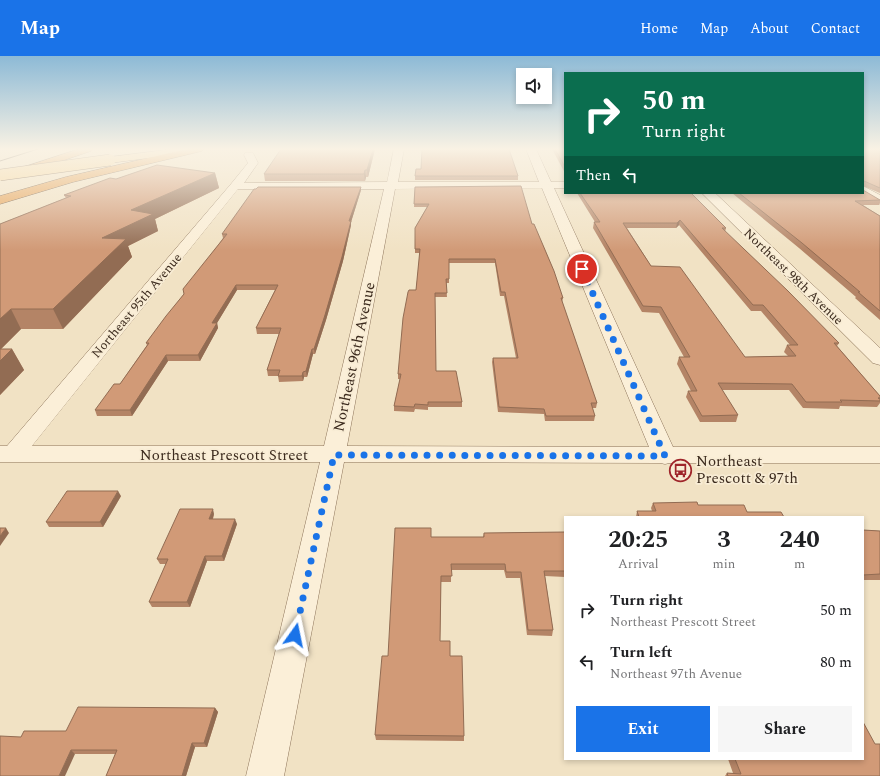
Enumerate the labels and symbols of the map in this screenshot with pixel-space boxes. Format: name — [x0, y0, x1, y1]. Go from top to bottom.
street label: Northeast 98th Avenue — [739, 224, 848, 330]
street label: Northeast 95th Avenue — [87, 249, 187, 363]
pin — [565, 252, 599, 286]
street label: Northeast 96th Avenue — [327, 280, 382, 434]
street label: Northeast Prescott Street — [140, 444, 308, 467]
place label: Northeast Prescott & 97th — [696, 450, 798, 490]
bus stop icon: Northeast Prescott & 97th — [667, 457, 693, 483]
position arrow — [274, 614, 316, 656]

